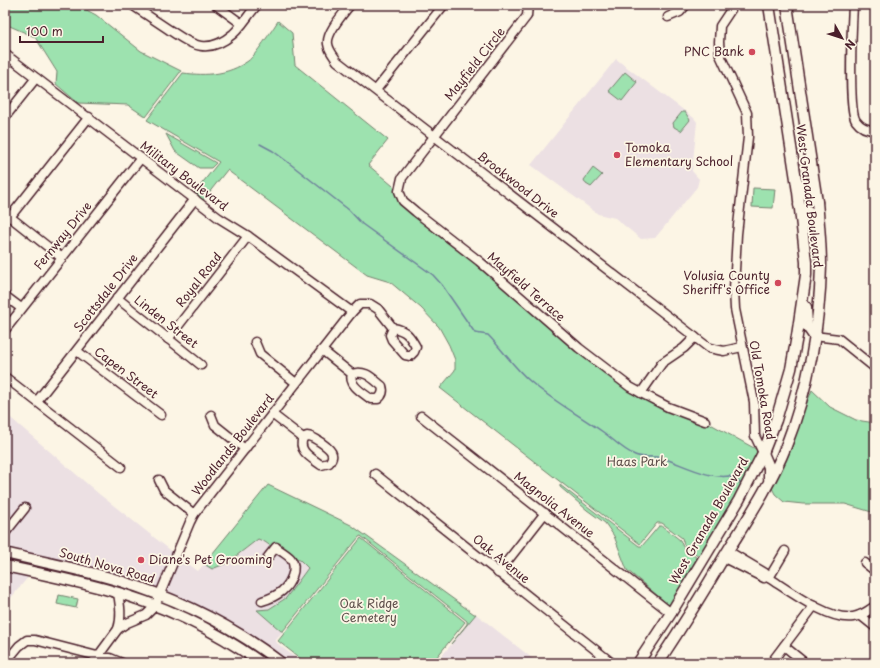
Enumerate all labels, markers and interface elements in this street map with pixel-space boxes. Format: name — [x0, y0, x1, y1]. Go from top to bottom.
scale bar — [20, 18, 103, 44]
north arrow — [822, 18, 862, 58]
text: 100 m — [26, 22, 63, 40]
street label: Mayfield Circle — [440, 23, 509, 104]
text: N — [841, 36, 860, 54]
place label: PNC Bank — [684, 42, 744, 60]
marker: PNC Bank — [747, 47, 757, 57]
street label: West Granada Boulevard — [792, 123, 828, 269]
street label: Military Boulevard — [137, 136, 233, 215]
place label: Tomoka Elementary School — [625, 138, 733, 170]
street label: Brookwood Drive — [474, 147, 563, 222]
marker: Tomoka Elementary School — [612, 150, 622, 160]
street label: Fernway Drive — [29, 197, 95, 273]
street label: Mayfield Terrace — [484, 247, 570, 325]
street label: Royal Road — [171, 248, 225, 311]
street label: Scottsdale Drive — [69, 249, 142, 336]
place label: Volusia County Sheriff's Office — [682, 266, 770, 298]
marker: Volusia County Sheriff's Office — [773, 278, 783, 288]
street label: Linden Street — [131, 291, 202, 352]
street label: Old Tomoka Road — [745, 339, 781, 441]
street label: Capen Street — [91, 342, 162, 402]
street label: Woodlands Boulevard — [187, 389, 278, 499]
park label: Haas Park — [607, 452, 667, 470]
street label: West Granada Boulevard — [664, 453, 752, 588]
street label: Magnolia Avenue — [511, 467, 599, 542]
street label: Oak Avenue — [469, 530, 534, 587]
street label: South Nova Road — [57, 543, 157, 587]
place label: Diane's Pet Grooming — [149, 550, 272, 568]
marker: Diane's Pet Grooming — [136, 555, 146, 565]
park label: Oak Ridge Cemetery — [340, 594, 398, 626]

